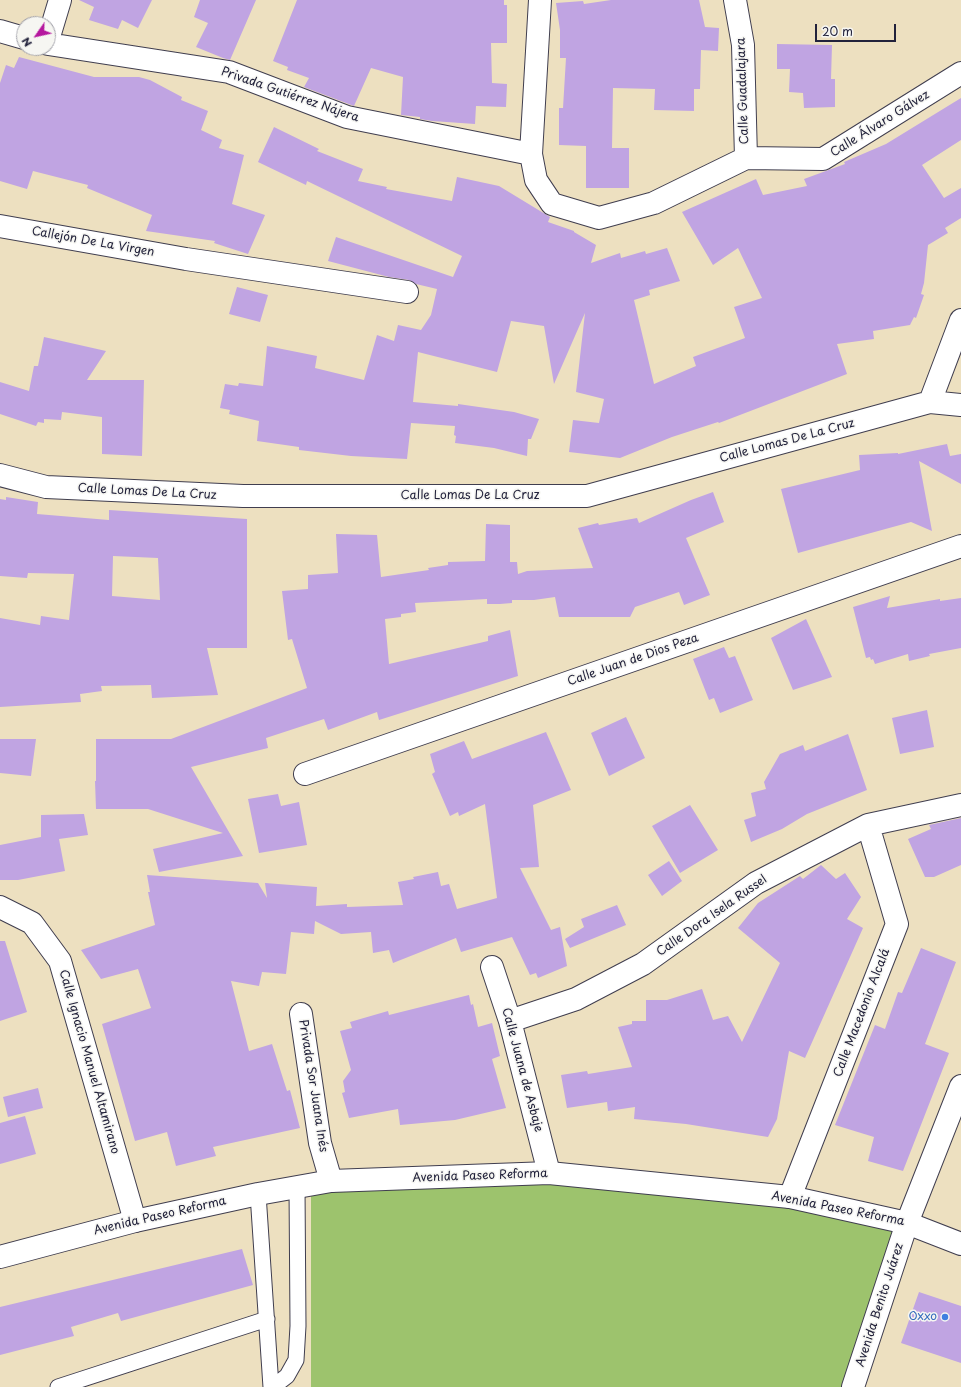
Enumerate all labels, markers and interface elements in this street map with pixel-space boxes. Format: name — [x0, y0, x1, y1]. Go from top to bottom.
north arrow — [16, 16, 56, 56]
scale bar — [817, 16, 898, 42]
text: 20 m — [822, 22, 853, 40]
text: N — [17, 34, 36, 51]
street label: Calle Guadalajara — [734, 37, 752, 145]
street label: Privada Gutiérrez Nájera — [219, 65, 361, 125]
street label: Calle Álvaro Gálvez — [828, 88, 932, 160]
street label: Callejón De La Virgen — [30, 224, 156, 260]
street label: Calle Lomas De La Cruz — [718, 416, 856, 466]
street label: Calle Lomas De La Cruz — [77, 481, 217, 503]
street label: Calle Lomas De La Cruz — [401, 489, 539, 503]
street label: Calle Juan de Dios Peza — [566, 631, 700, 689]
street label: Calle Dora Isela Russel — [654, 872, 770, 960]
street label: Calle Macedonio Alcalá — [831, 947, 893, 1079]
street label: Calle Ignacio Manuel Altamirano — [56, 968, 122, 1156]
street label: Calle Juana de Asbaje — [498, 1006, 546, 1134]
street label: Privada Sor Juana Inés — [295, 1019, 331, 1153]
street label: Avenida Paseo Reforma — [412, 1166, 548, 1186]
street label: Avenida Paseo Reforma — [770, 1189, 906, 1229]
street label: Avenida Paseo Reforma — [92, 1194, 228, 1238]
street label: Avenida Benito Juárez — [853, 1241, 907, 1369]
place label: Oxxo — [908, 1310, 937, 1324]
marker: Oxxo — [940, 1312, 950, 1322]

